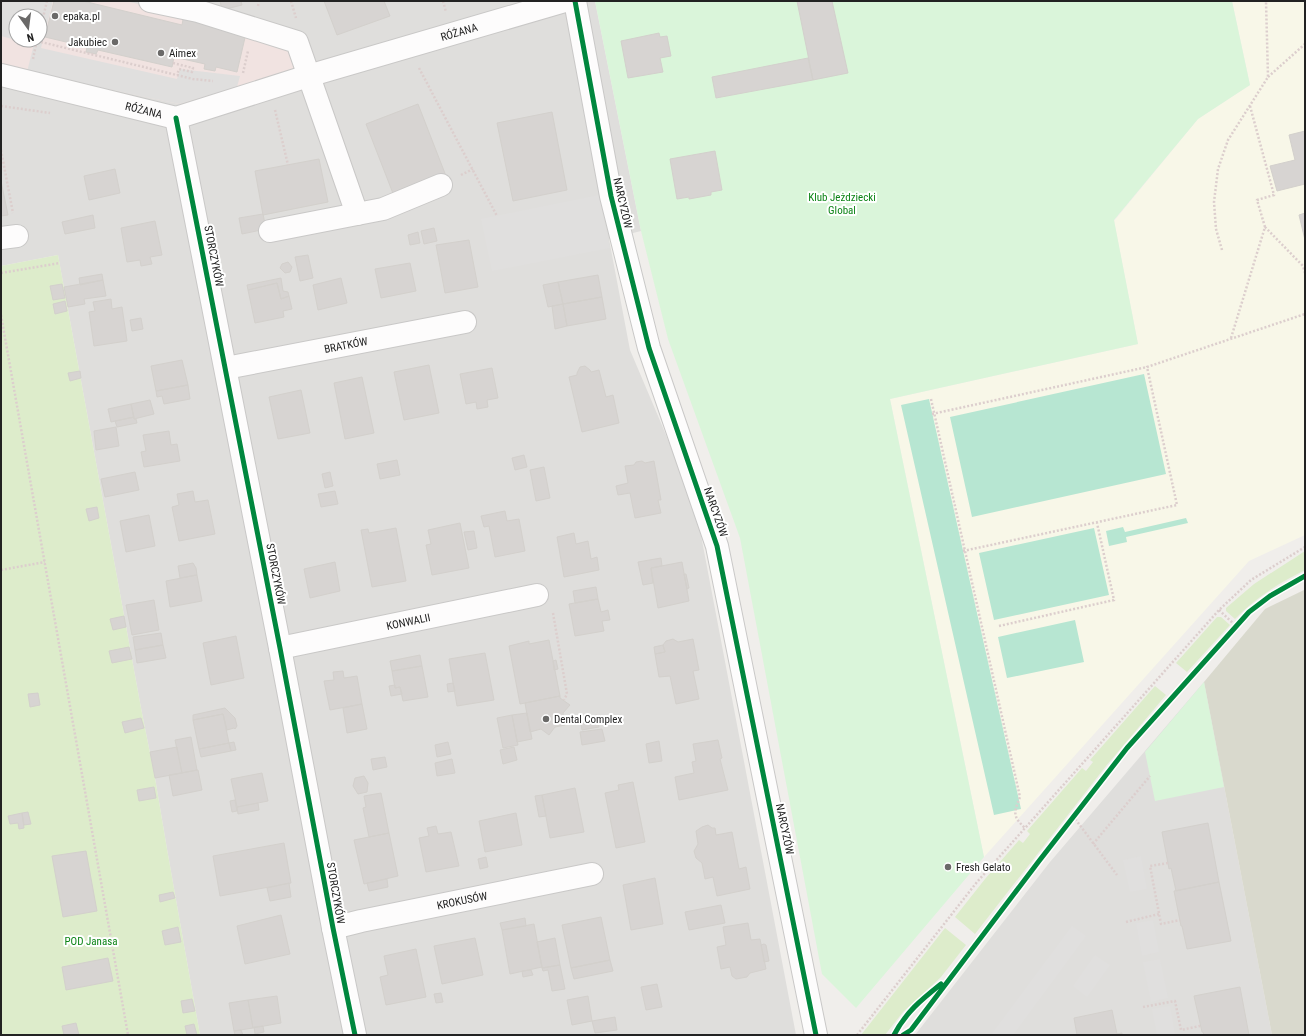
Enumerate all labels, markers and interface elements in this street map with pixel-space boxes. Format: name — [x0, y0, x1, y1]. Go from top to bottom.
north arrow — [8, 8, 48, 48]
place label: epaka.pl — [63, 10, 100, 23]
marker: epaka.pl — [50, 11, 60, 21]
street label: RÓŻANA — [439, 21, 480, 44]
text: N — [25, 30, 35, 44]
place label: Jakubiec — [68, 36, 107, 49]
marker: Jakubiec — [110, 37, 120, 47]
place label: Aimex — [169, 47, 196, 60]
marker: Aimex — [156, 48, 166, 58]
street label: RÓŻANA — [124, 100, 164, 122]
street label: NARCYZÓW — [610, 176, 635, 230]
park label: Klub Jeżdziecki Global — [808, 191, 876, 217]
street label: STORCZYKÓW — [201, 224, 226, 289]
street label: BRATKÓW — [323, 335, 369, 356]
street label: NARCYZÓW — [701, 486, 730, 539]
street label: STORCZYKÓW — [263, 542, 288, 607]
street label: KONWALII — [385, 611, 432, 633]
place label: Dental Complex — [554, 713, 622, 726]
marker: Dental Complex — [541, 714, 551, 724]
street label: NARCYZÓW — [773, 802, 796, 856]
street label: STORCZYKÓW — [324, 861, 347, 926]
place label: Fresh Gelato — [956, 861, 1011, 874]
marker: Fresh Gelato — [943, 862, 953, 872]
street label: KROKUSÓW — [436, 889, 489, 912]
park label: POD Janasa — [65, 935, 117, 948]

